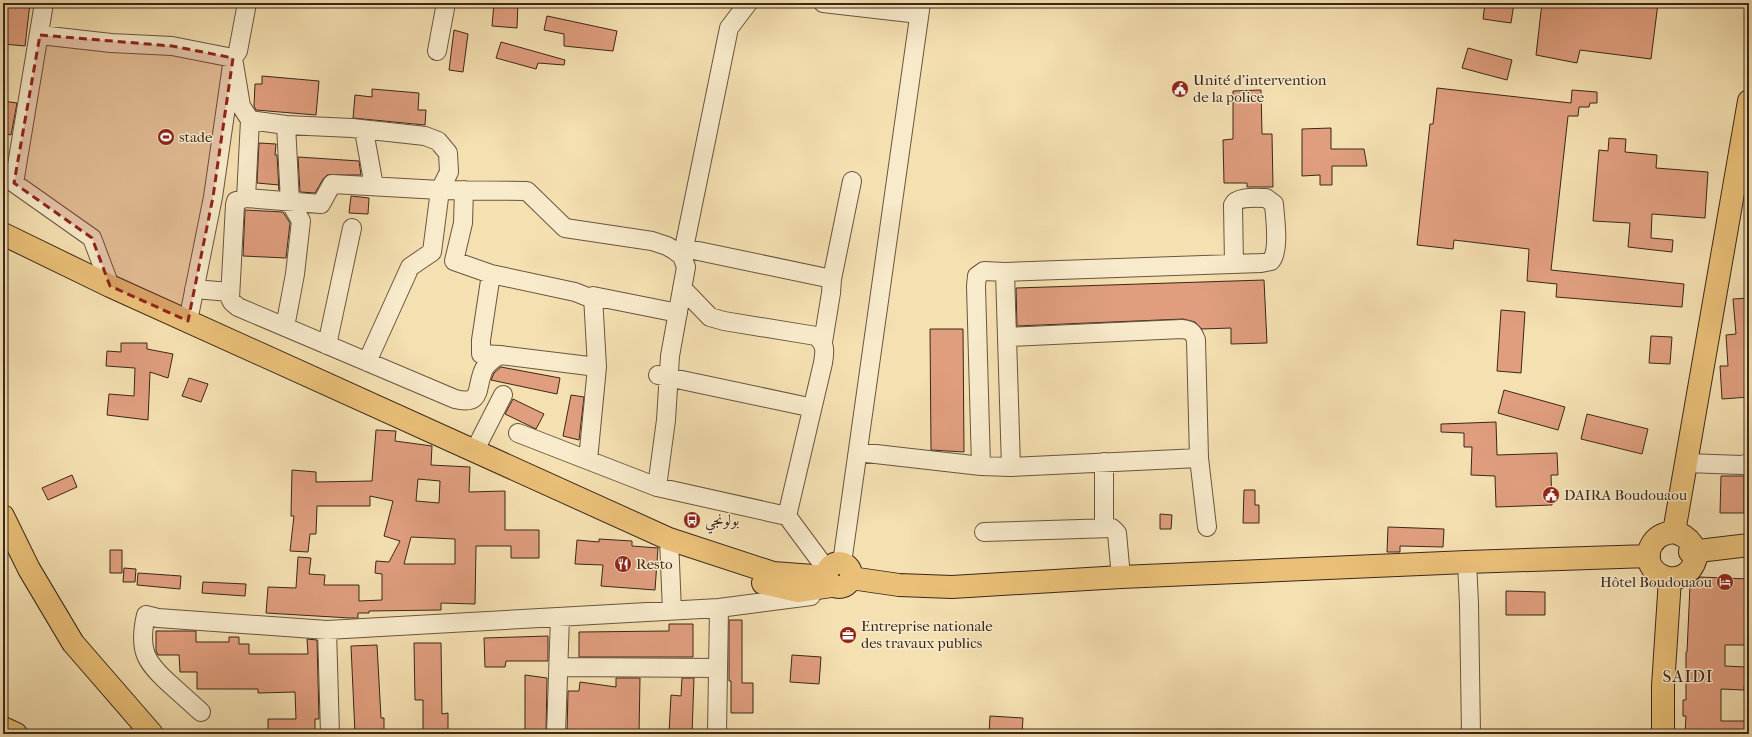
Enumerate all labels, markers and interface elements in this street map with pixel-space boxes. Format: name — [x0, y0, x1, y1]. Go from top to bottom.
place label: Unité d'intervention de la police — [1193, 71, 1327, 106]
public building icon: Unité d'intervention de la police — [1170, 79, 1190, 99]
sports icon: stade — [156, 127, 176, 147]
place label: stade — [179, 128, 213, 146]
public building icon: DAIRA Boudouaou — [1541, 485, 1561, 505]
place label: DAIRA Boudouaou — [1564, 486, 1688, 504]
bus stop icon: بولونجي — [682, 510, 702, 530]
place label: بولونجي — [705, 511, 739, 534]
restaurant icon: Resto — [613, 554, 633, 574]
place label: Resto — [636, 555, 673, 573]
hotel icon: Hôtel Boudouaou — [1715, 572, 1735, 592]
place label: Hôtel Boudouaou — [1600, 573, 1713, 591]
place label: Entreprise nationale des travaux publics — [861, 617, 993, 652]
office icon: Entreprise nationale des travaux publics — [838, 625, 858, 645]
district label: SAIDI — [1663, 666, 1713, 686]

